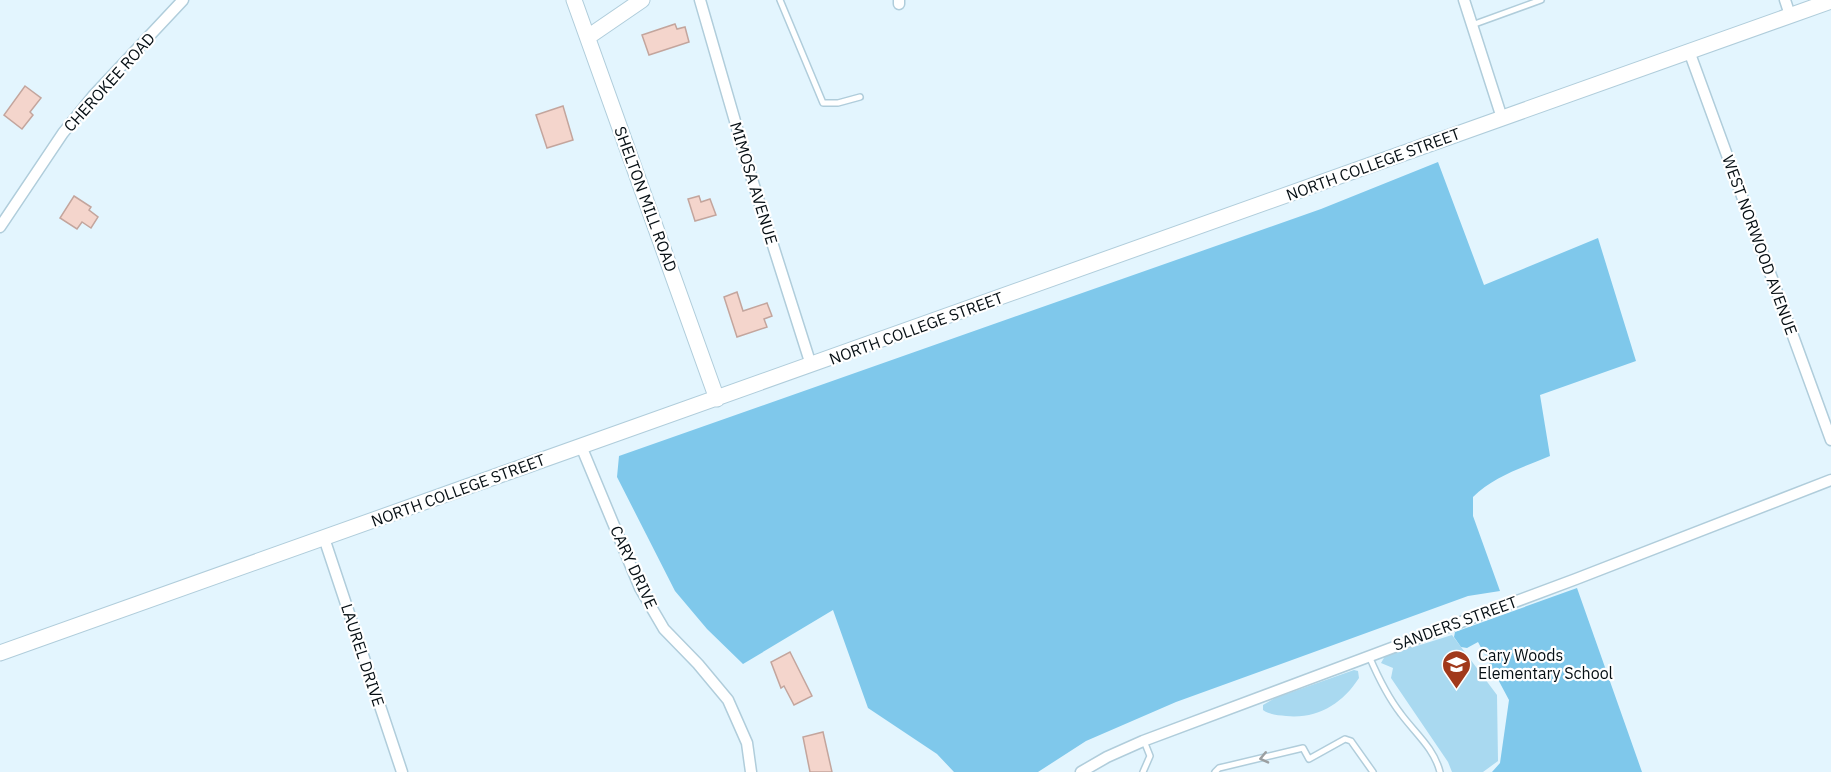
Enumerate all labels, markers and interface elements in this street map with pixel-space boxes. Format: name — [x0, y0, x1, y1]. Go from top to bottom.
street label: CHEROKEE ROAD — [59, 28, 159, 136]
street label: MIMOSA AVENUE — [726, 119, 782, 247]
street label: SHELTON MILL ROAD — [610, 123, 682, 275]
street label: NORTH COLLEGE STREET — [1283, 123, 1463, 205]
street label: WEST NORWOOD AVENUE — [1718, 152, 1802, 338]
street label: NORTH COLLEGE STREET — [826, 287, 1006, 369]
street label: NORTH COLLEGE STREET — [368, 449, 548, 531]
street label: CARY DRIVE — [606, 522, 662, 612]
street label: SANDERS STREET — [1390, 591, 1520, 655]
street label: LAUREL DRIVE — [337, 601, 389, 709]
place label: Cary Woods Elementary School — [1478, 645, 1613, 683]
school or university icon: Cary Woods Elementary School — [1441, 648, 1473, 690]
one-way arrow — [1259, 750, 1269, 763]

